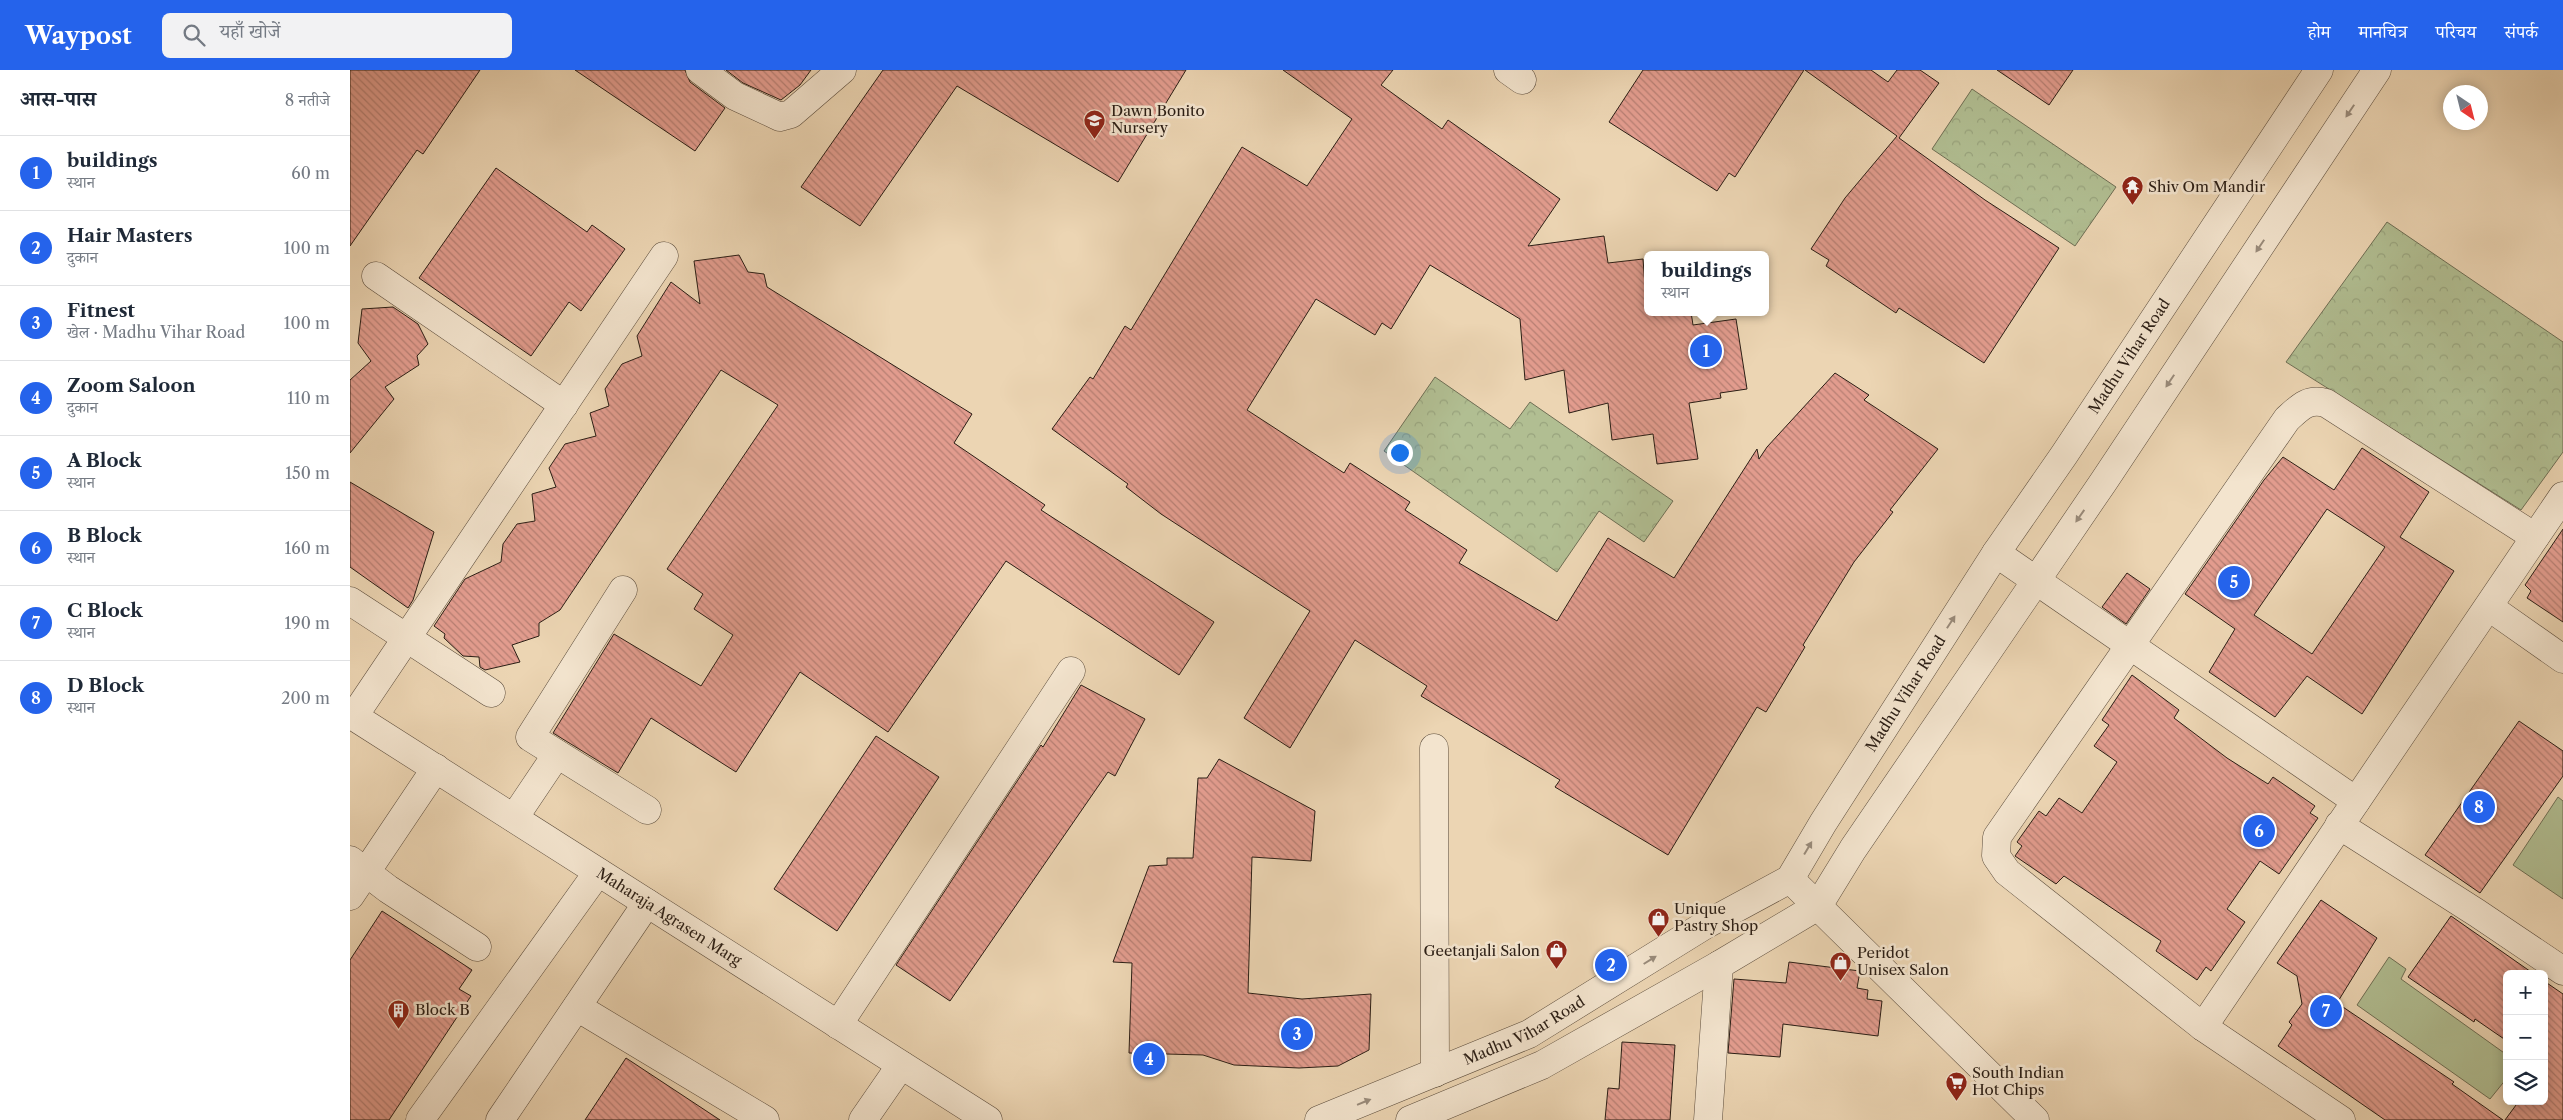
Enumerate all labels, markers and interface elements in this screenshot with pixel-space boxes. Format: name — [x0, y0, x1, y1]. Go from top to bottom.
search box — [162, 13, 512, 58]
text: यहाँ खोजें — [220, 20, 280, 43]
text: Waypost — [25, 21, 132, 50]
icon: search — [180, 21, 208, 49]
text: होम — [2308, 21, 2331, 43]
text: मानचित्र — [2359, 21, 2407, 43]
text: परिचय — [2435, 21, 2476, 43]
text: संपर्क — [2504, 21, 2538, 43]
north arrow — [2443, 85, 2488, 130]
text: आस-पास — [20, 86, 96, 111]
text: 8 नतीजे — [285, 90, 330, 110]
place label: Dawn Bonito Nursery — [1111, 101, 1205, 137]
one-way arrow — [2345, 104, 2355, 117]
school or university icon: Dawn Bonito Nursery — [1083, 108, 1107, 139]
text: buildings — [67, 149, 158, 172]
text: 1 — [32, 163, 40, 183]
text: 60 m — [291, 163, 330, 183]
text: स्थान — [67, 172, 95, 192]
temple icon: Shiv Om Mandir — [2120, 175, 2144, 206]
place label: Shiv Om Mandir — [2148, 177, 2266, 196]
text: Hair Masters — [67, 224, 193, 247]
text: 2 — [31, 238, 41, 258]
text: 100 m — [284, 238, 330, 258]
one-way arrow — [2255, 239, 2265, 253]
text: दुकान — [67, 247, 98, 267]
popup — [1644, 251, 1769, 316]
text: buildings — [1661, 259, 1752, 282]
text: स्थान — [1661, 282, 1689, 302]
street label: Madhu Vihar Road — [2084, 295, 2174, 417]
text: Fitnest — [67, 299, 135, 322]
text: 3 — [31, 313, 41, 333]
text: 100 m — [284, 313, 330, 333]
text: खेल · Madhu Vihar Road — [67, 322, 245, 342]
pin: 1 — [1690, 332, 1722, 370]
text: Zoom Saloon — [67, 374, 196, 397]
one-way arrow — [2166, 375, 2175, 388]
text: 4 — [31, 388, 41, 408]
text: 110 m — [287, 388, 330, 408]
text: दुकान — [67, 397, 98, 417]
your location — [1387, 440, 1413, 466]
text: A Block — [67, 449, 141, 472]
text: 5 — [32, 463, 40, 483]
text: 150 m — [285, 463, 330, 483]
text: स्थान — [67, 472, 95, 492]
one-way arrow — [2075, 509, 2085, 523]
text: B Block — [67, 524, 142, 547]
text: 6 — [31, 538, 41, 558]
text: 160 m — [285, 538, 330, 558]
text: स्थान — [67, 547, 95, 567]
pin: 5 — [2218, 563, 2250, 601]
text: C Block — [67, 599, 143, 622]
text: 7 — [32, 613, 40, 633]
text: 190 m — [285, 613, 330, 633]
one-way arrow — [1947, 616, 1956, 629]
text: स्थान — [67, 622, 95, 642]
street label: Madhu Vihar Road — [1861, 632, 1949, 755]
text: D Block — [67, 674, 144, 697]
text: 8 — [31, 688, 41, 708]
text: 200 m — [281, 688, 330, 708]
text: स्थान — [67, 697, 95, 717]
pin: 8 — [2463, 788, 2495, 826]
pin: 6 — [2243, 812, 2275, 850]
one-way arrow — [1804, 841, 1812, 856]
street label: Maharaja Agrasen Marg — [593, 863, 745, 970]
place label: Unique Pastry Shop — [1674, 899, 1758, 935]
shop icon: Unique Pastry Shop — [1646, 906, 1670, 937]
shop icon: Geetanjali Salon — [1544, 939, 1568, 970]
place label: Geetanjali Salon — [1423, 941, 1541, 960]
place label: Peridot Unisex Salon — [1857, 943, 1949, 979]
pin: 2 — [1595, 946, 1627, 984]
shop icon: Peridot Unisex Salon — [1829, 950, 1853, 981]
one-way arrow — [1643, 955, 1656, 964]
map controls — [2503, 970, 2548, 1105]
button: + — [2503, 970, 2548, 1015]
street label: Madhu Vihar Road — [1460, 992, 1588, 1069]
pin: 7 — [2310, 992, 2342, 1030]
building icon: Block B — [387, 998, 411, 1029]
place label: Block B — [415, 1000, 470, 1019]
pin: 3 — [1281, 1015, 1313, 1053]
button: − — [2503, 1015, 2548, 1060]
pin: 4 — [1133, 1040, 1165, 1078]
button: layers — [2503, 1060, 2548, 1105]
place label: South Indian Hot Chips — [1972, 1063, 2065, 1099]
supermarket icon: South Indian Hot Chips — [1944, 1070, 1968, 1101]
one-way arrow — [1357, 1097, 1371, 1105]

